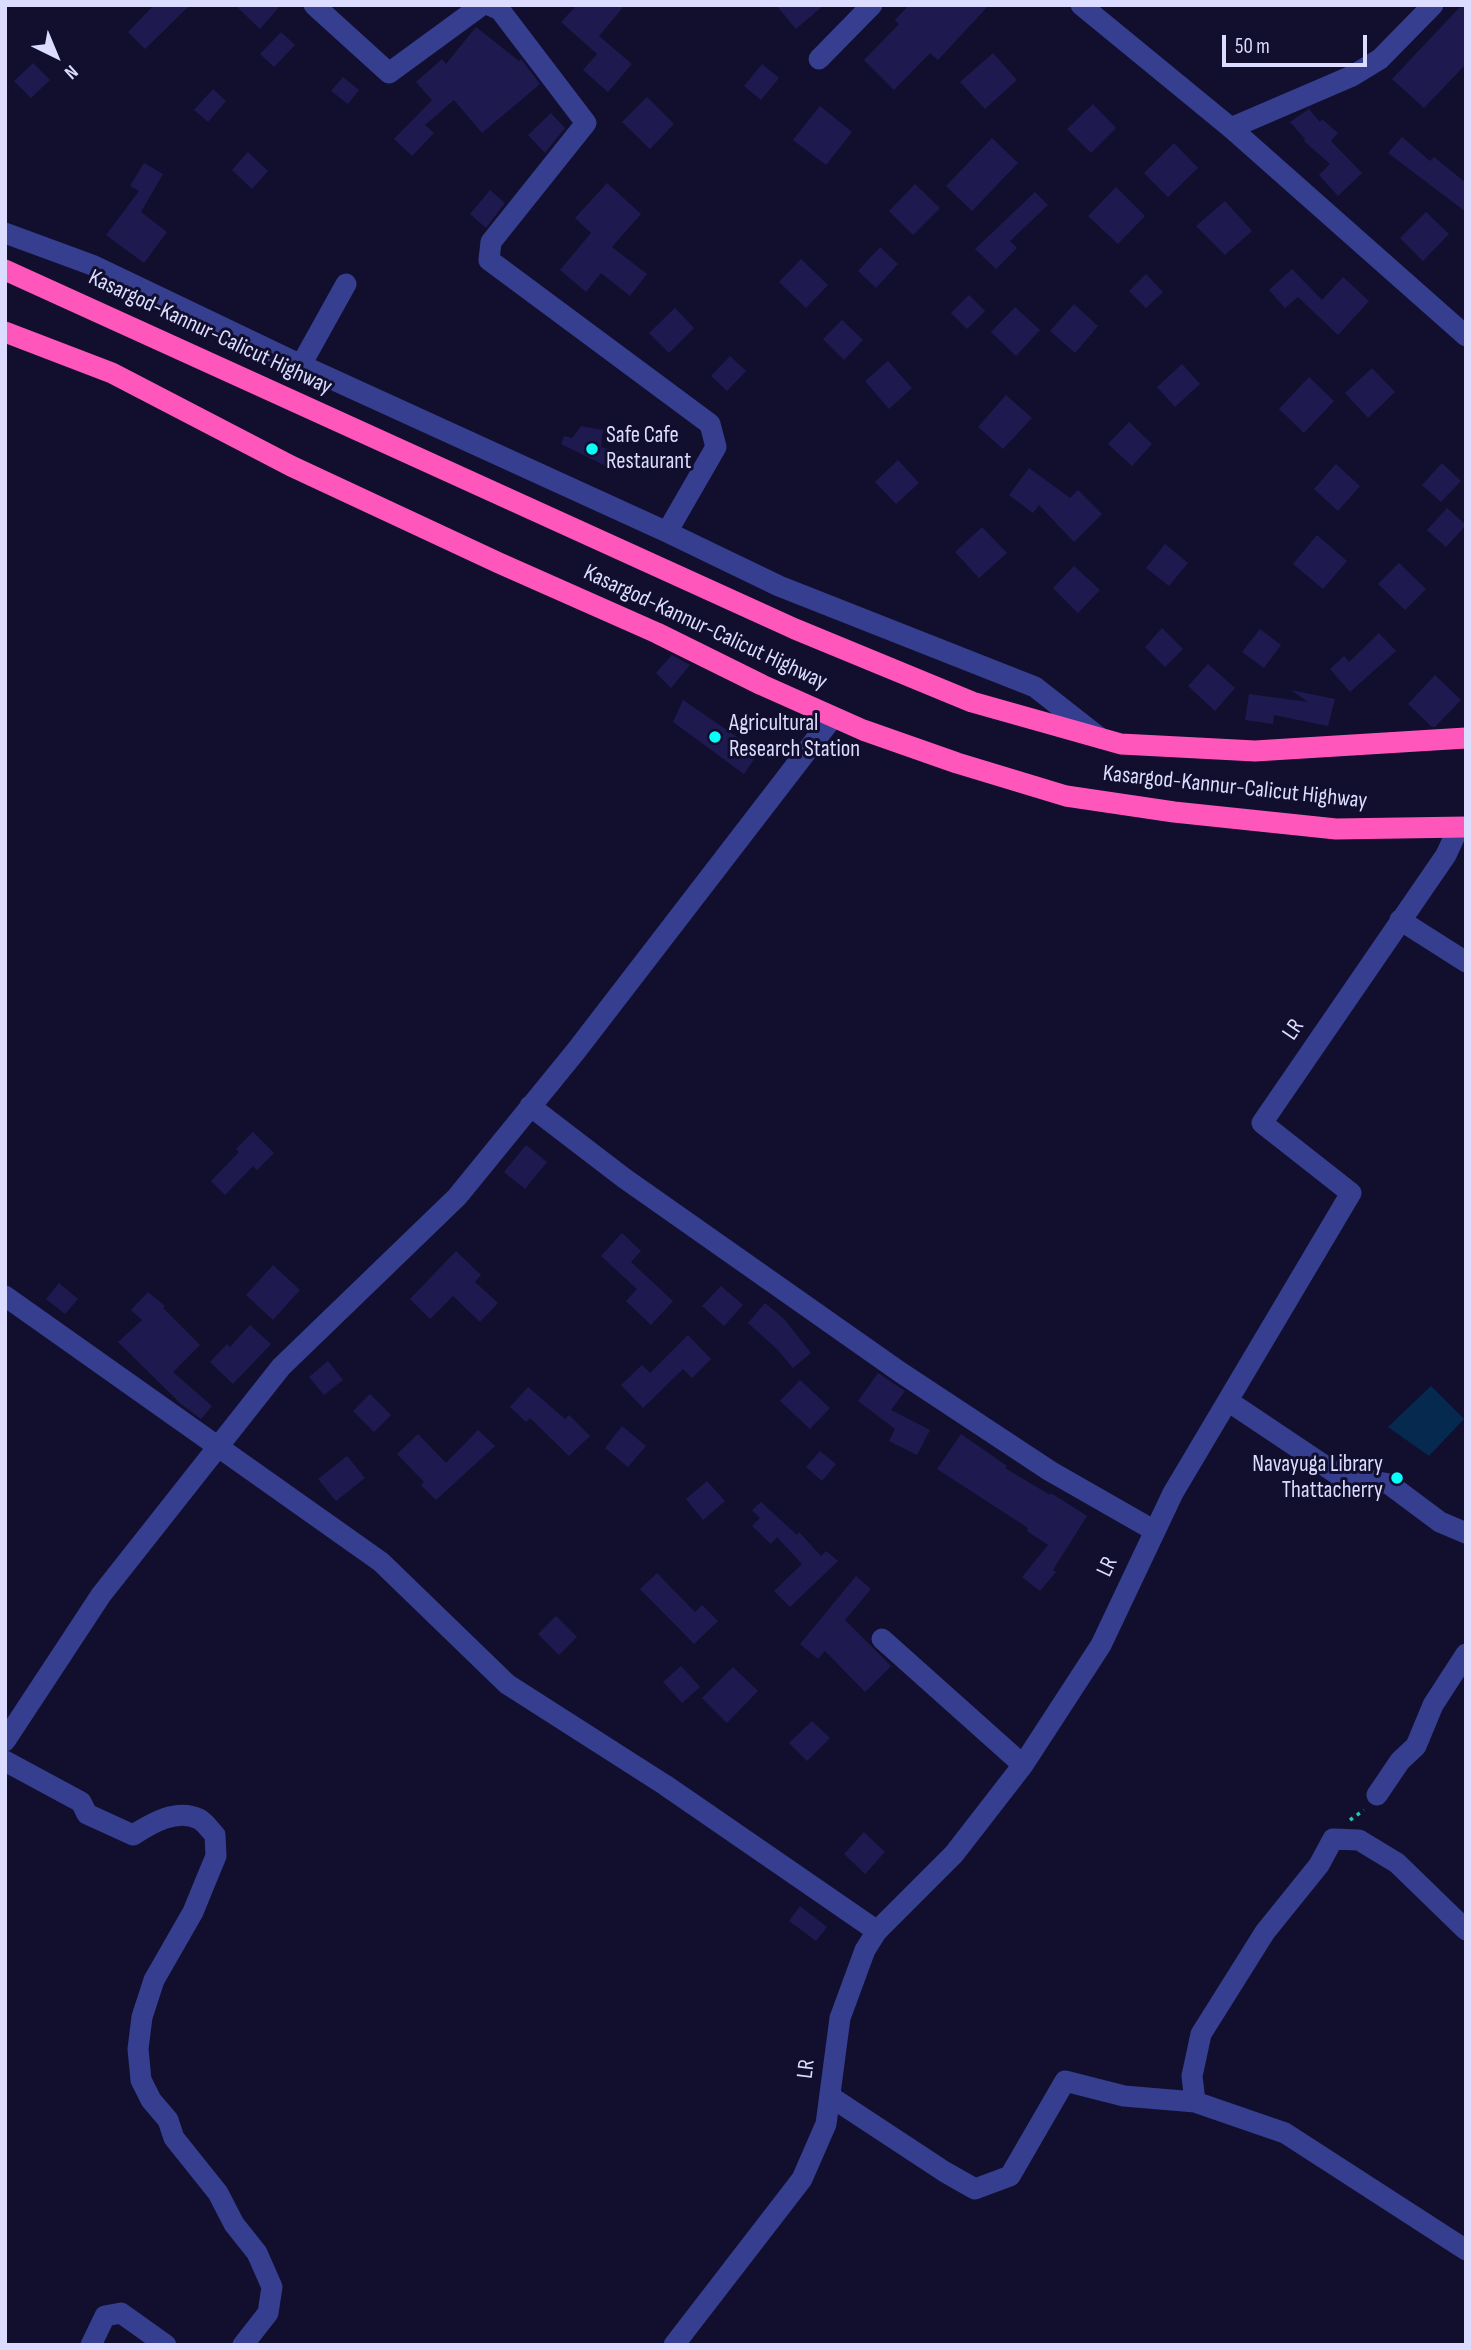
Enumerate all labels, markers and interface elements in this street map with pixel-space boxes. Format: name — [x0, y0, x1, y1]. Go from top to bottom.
north arrow — [21, 21, 91, 91]
scale bar — [1226, 21, 1371, 65]
text: 50 m — [1235, 34, 1270, 59]
text: N — [59, 60, 82, 84]
street label: Kasargod-Kannur-Calicut Highway — [84, 264, 336, 402]
place label: Safe Cafe Restaurant — [606, 422, 691, 476]
marker: Safe Cafe Restaurant — [584, 441, 600, 457]
street label: Kasargod-Kannur-Calicut Highway — [579, 559, 831, 697]
place label: Agricultural Research Station — [729, 710, 860, 764]
marker: Agricultural Research Station — [707, 729, 723, 745]
street label: Kasargod-Kannur-Calicut Highway — [1102, 760, 1368, 816]
street label: LR — [1277, 1014, 1311, 1046]
place label: Navayuga Library Thattacherry — [1252, 1451, 1383, 1505]
marker: Navayuga Library Thattacherry — [1389, 1470, 1405, 1486]
street label: LR — [1091, 1552, 1125, 1582]
street label: LR — [792, 2058, 822, 2080]

